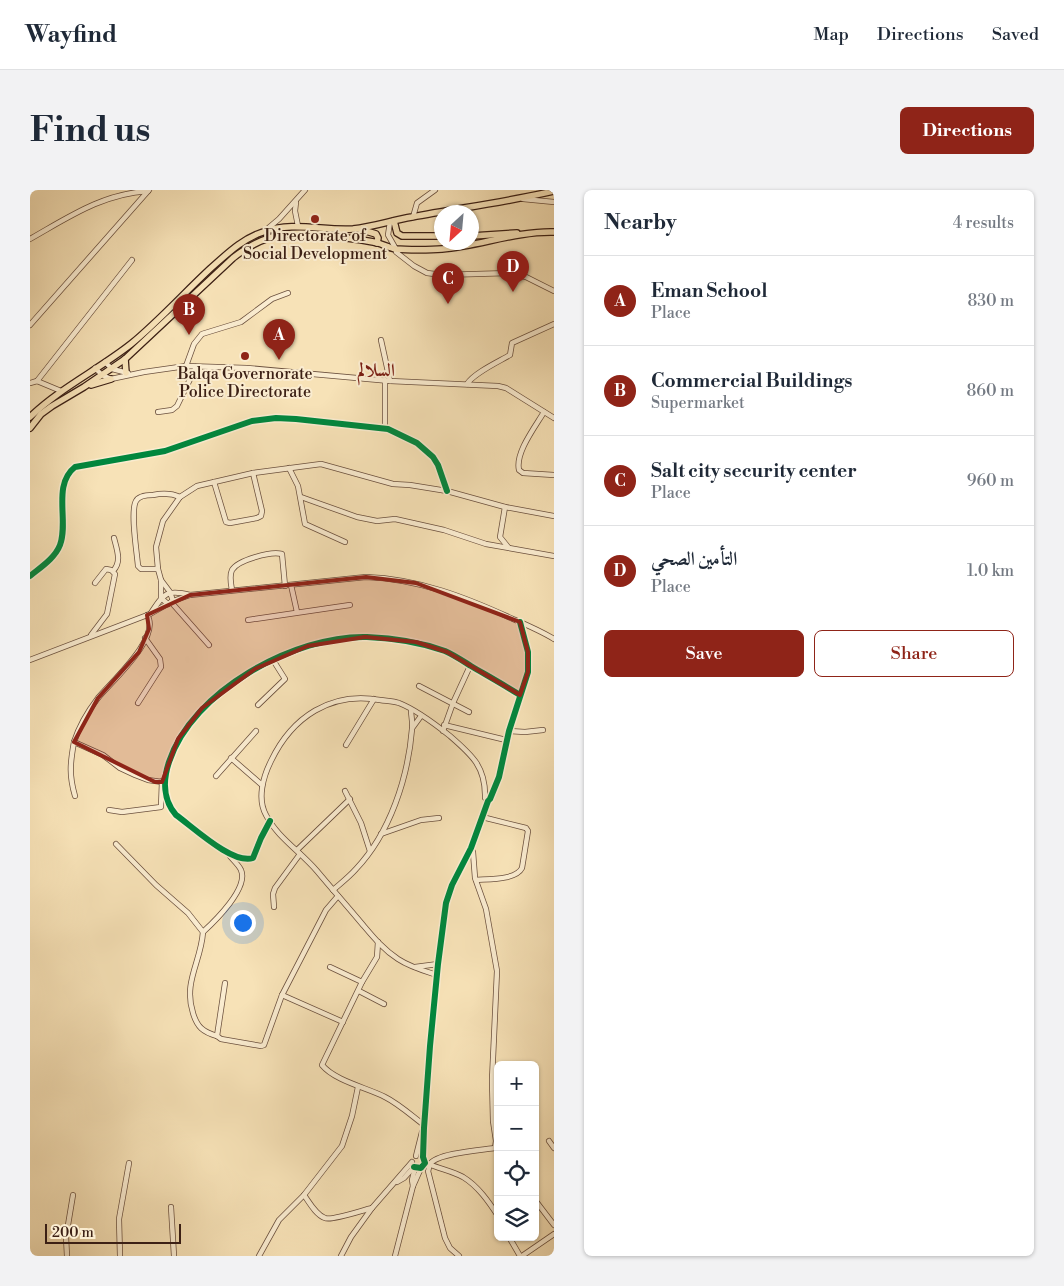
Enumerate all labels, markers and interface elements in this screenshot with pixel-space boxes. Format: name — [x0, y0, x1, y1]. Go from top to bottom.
text: Wayfind — [25, 20, 117, 50]
text: Map — [813, 23, 849, 46]
text: Directions — [877, 23, 964, 46]
text: Saved — [992, 23, 1039, 46]
button: Directions — [900, 107, 1034, 154]
text: Find us — [30, 109, 150, 152]
north arrow — [434, 205, 479, 250]
text: Nearby — [604, 210, 677, 236]
marker: Directorate of Social Development — [309, 213, 321, 225]
text: 4 results — [953, 213, 1014, 233]
place label: Directorate of Social Development — [243, 226, 387, 264]
pin: D — [497, 251, 529, 292]
pin: C — [432, 263, 464, 304]
text: Eman School — [651, 279, 767, 303]
text: A — [614, 291, 626, 311]
text: 830 m — [967, 291, 1014, 311]
pin: B — [173, 294, 205, 335]
text: Place — [651, 303, 691, 323]
pin: A — [263, 319, 295, 360]
marker: Balqa Governorate Police Directorate — [239, 350, 251, 362]
district label: السلالم — [357, 359, 395, 386]
place label: Balqa Governorate Police Directorate — [176, 364, 313, 402]
text: Commercial Buildings — [651, 369, 852, 393]
text: B — [614, 381, 626, 401]
text: 860 m — [967, 381, 1014, 401]
text: Supermarket — [651, 393, 745, 413]
text: Salt city security center — [651, 459, 857, 483]
text: C — [614, 471, 626, 491]
text: 960 m — [967, 471, 1014, 491]
text: Place — [651, 483, 691, 503]
text: التأمين الصحي — [651, 547, 737, 571]
text: D — [614, 561, 626, 581]
text: 1.0 km — [967, 561, 1014, 581]
text: Place — [651, 577, 691, 597]
button: Save — [604, 630, 804, 677]
button: Share — [814, 630, 1014, 677]
your location — [230, 910, 256, 936]
map controls — [494, 1061, 539, 1241]
button: + — [494, 1061, 539, 1106]
button: − — [494, 1106, 539, 1151]
button: locate — [494, 1151, 539, 1196]
button: layers — [494, 1196, 539, 1241]
scale bar — [45, 1221, 181, 1244]
text: 200 m — [52, 1224, 94, 1242]

